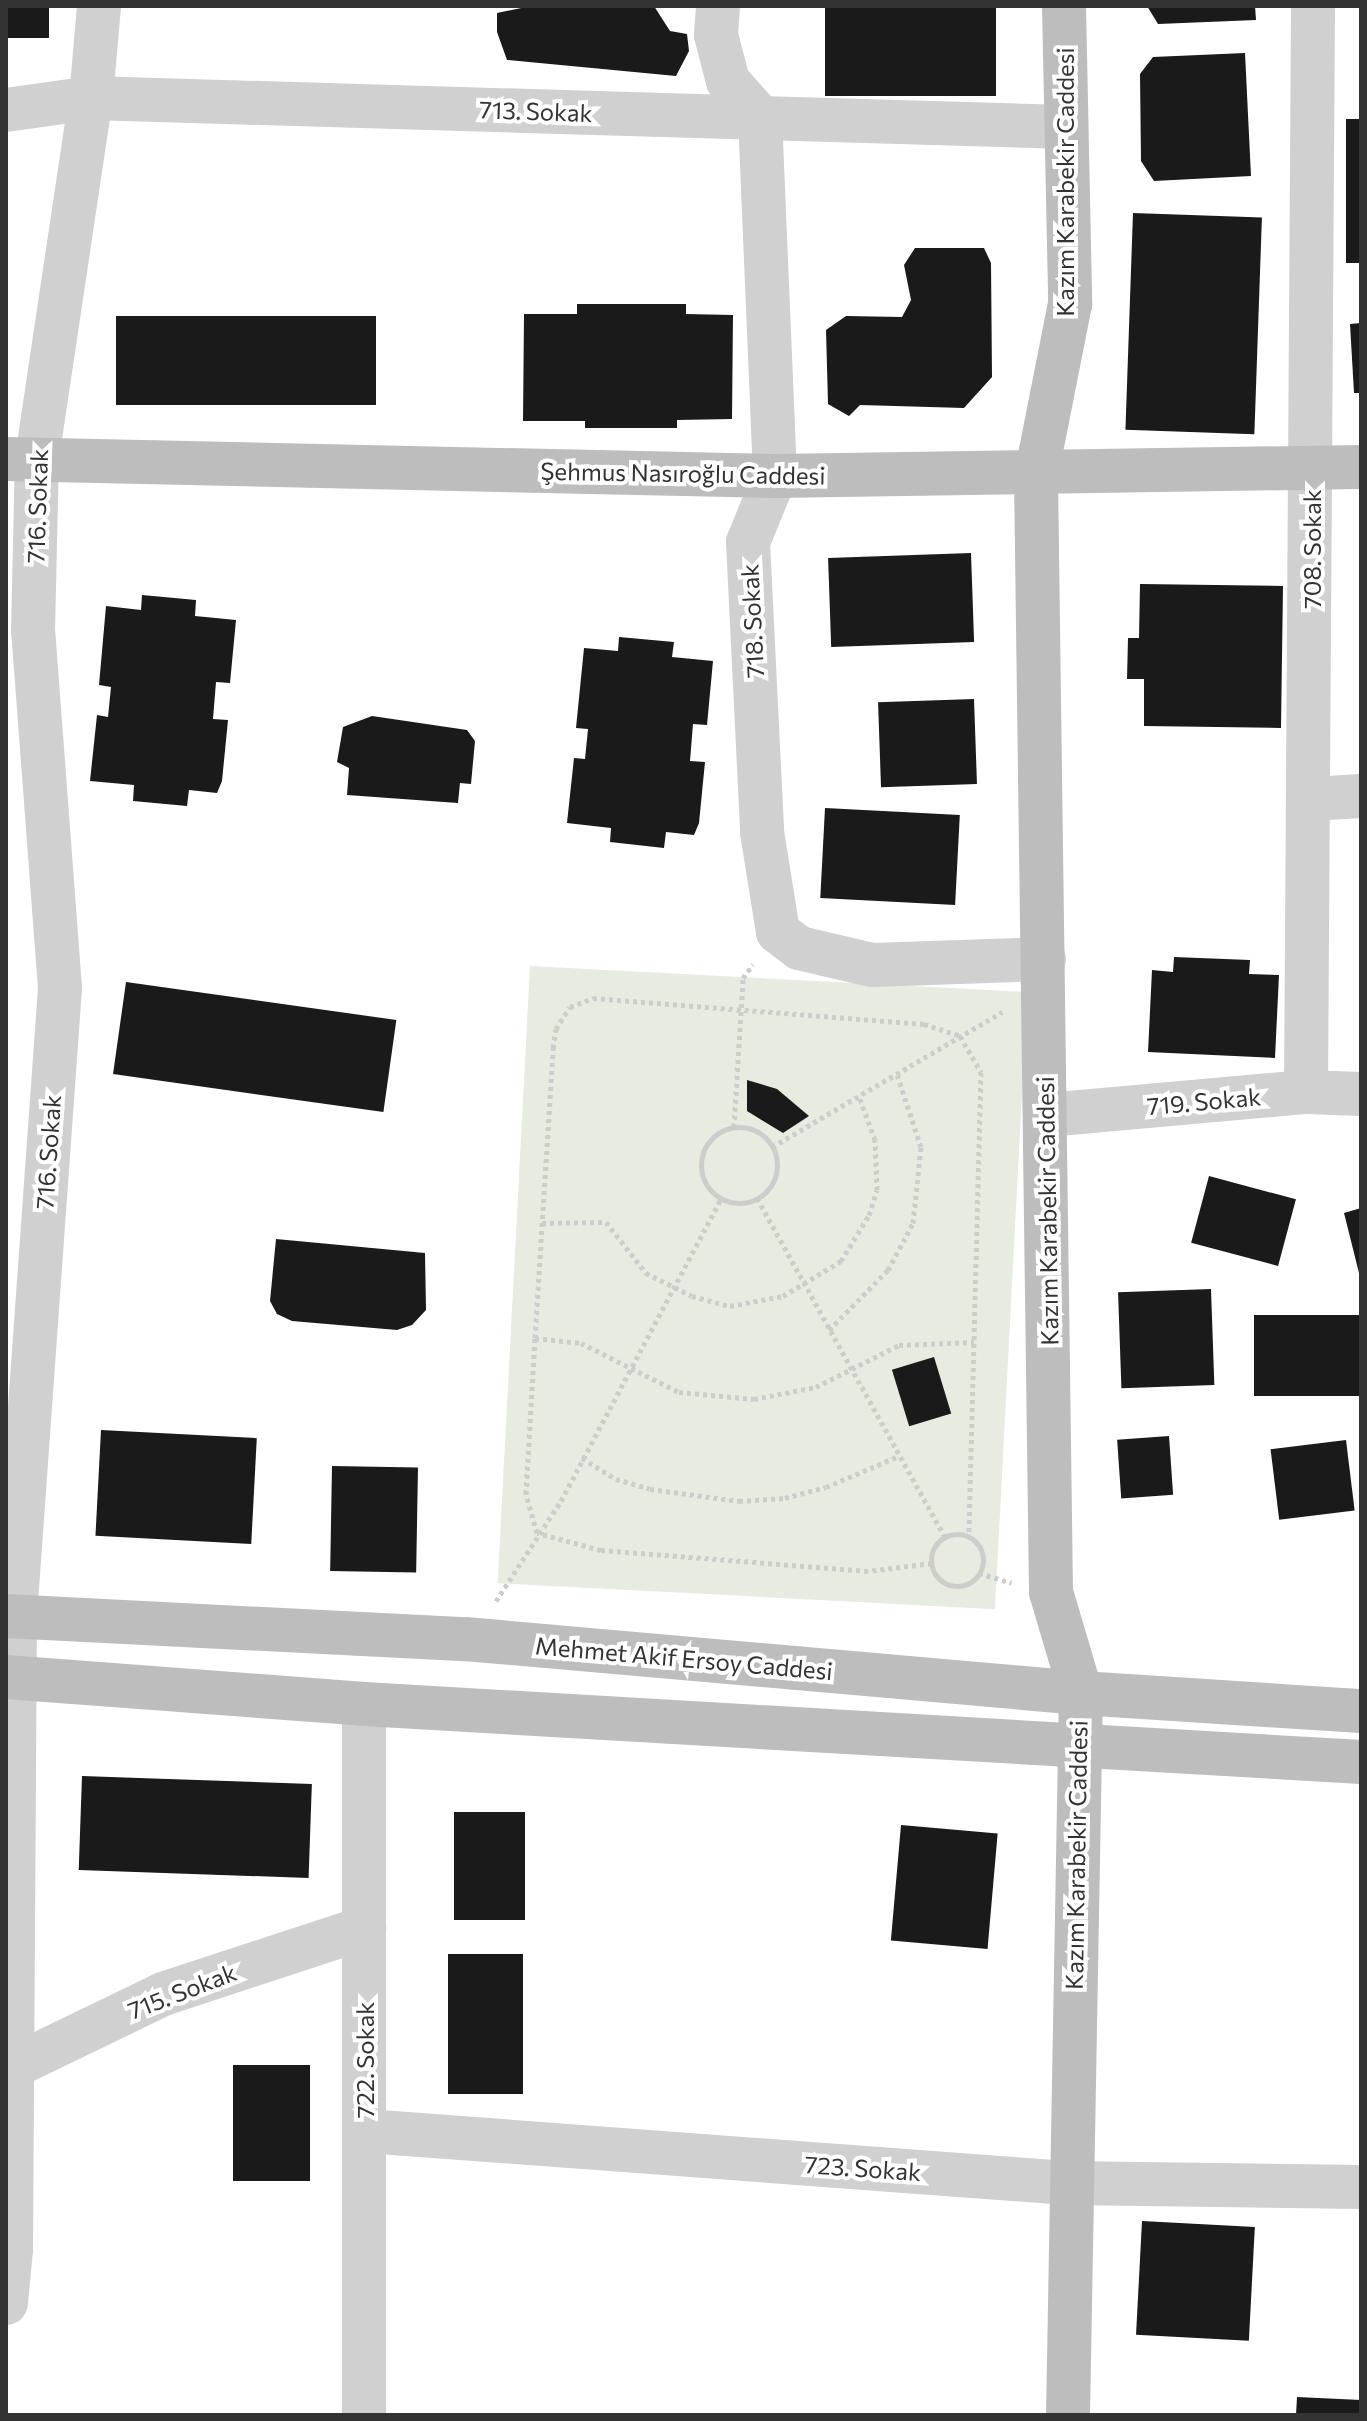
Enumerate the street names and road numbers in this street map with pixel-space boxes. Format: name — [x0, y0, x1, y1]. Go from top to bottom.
street label: Kazım Karabekir Caddesi — [1051, 47, 1079, 317]
street label: 713. Sokak — [479, 95, 593, 127]
street label: 716. Sokak — [21, 448, 53, 564]
street label: Şehmus Nasıroğlu Caddesi — [540, 456, 826, 490]
street label: 708. Sokak — [1298, 489, 1326, 609]
street label: 718. Sokak — [735, 563, 769, 679]
street label: Kazım Karabekir Caddesi — [1030, 1076, 1064, 1346]
street label: 719. Sokak — [1146, 1082, 1262, 1120]
street label: 716. Sokak — [30, 1094, 66, 1210]
street label: Mehmet Akif Ersoy Caddesi — [534, 1631, 834, 1685]
street label: Kazım Karabekir Caddesi — [1059, 1720, 1093, 1990]
street label: 715. Sokak — [124, 1957, 240, 2025]
street label: 722. Sokak — [351, 2002, 379, 2118]
street label: 723. Sokak — [804, 2150, 922, 2186]

